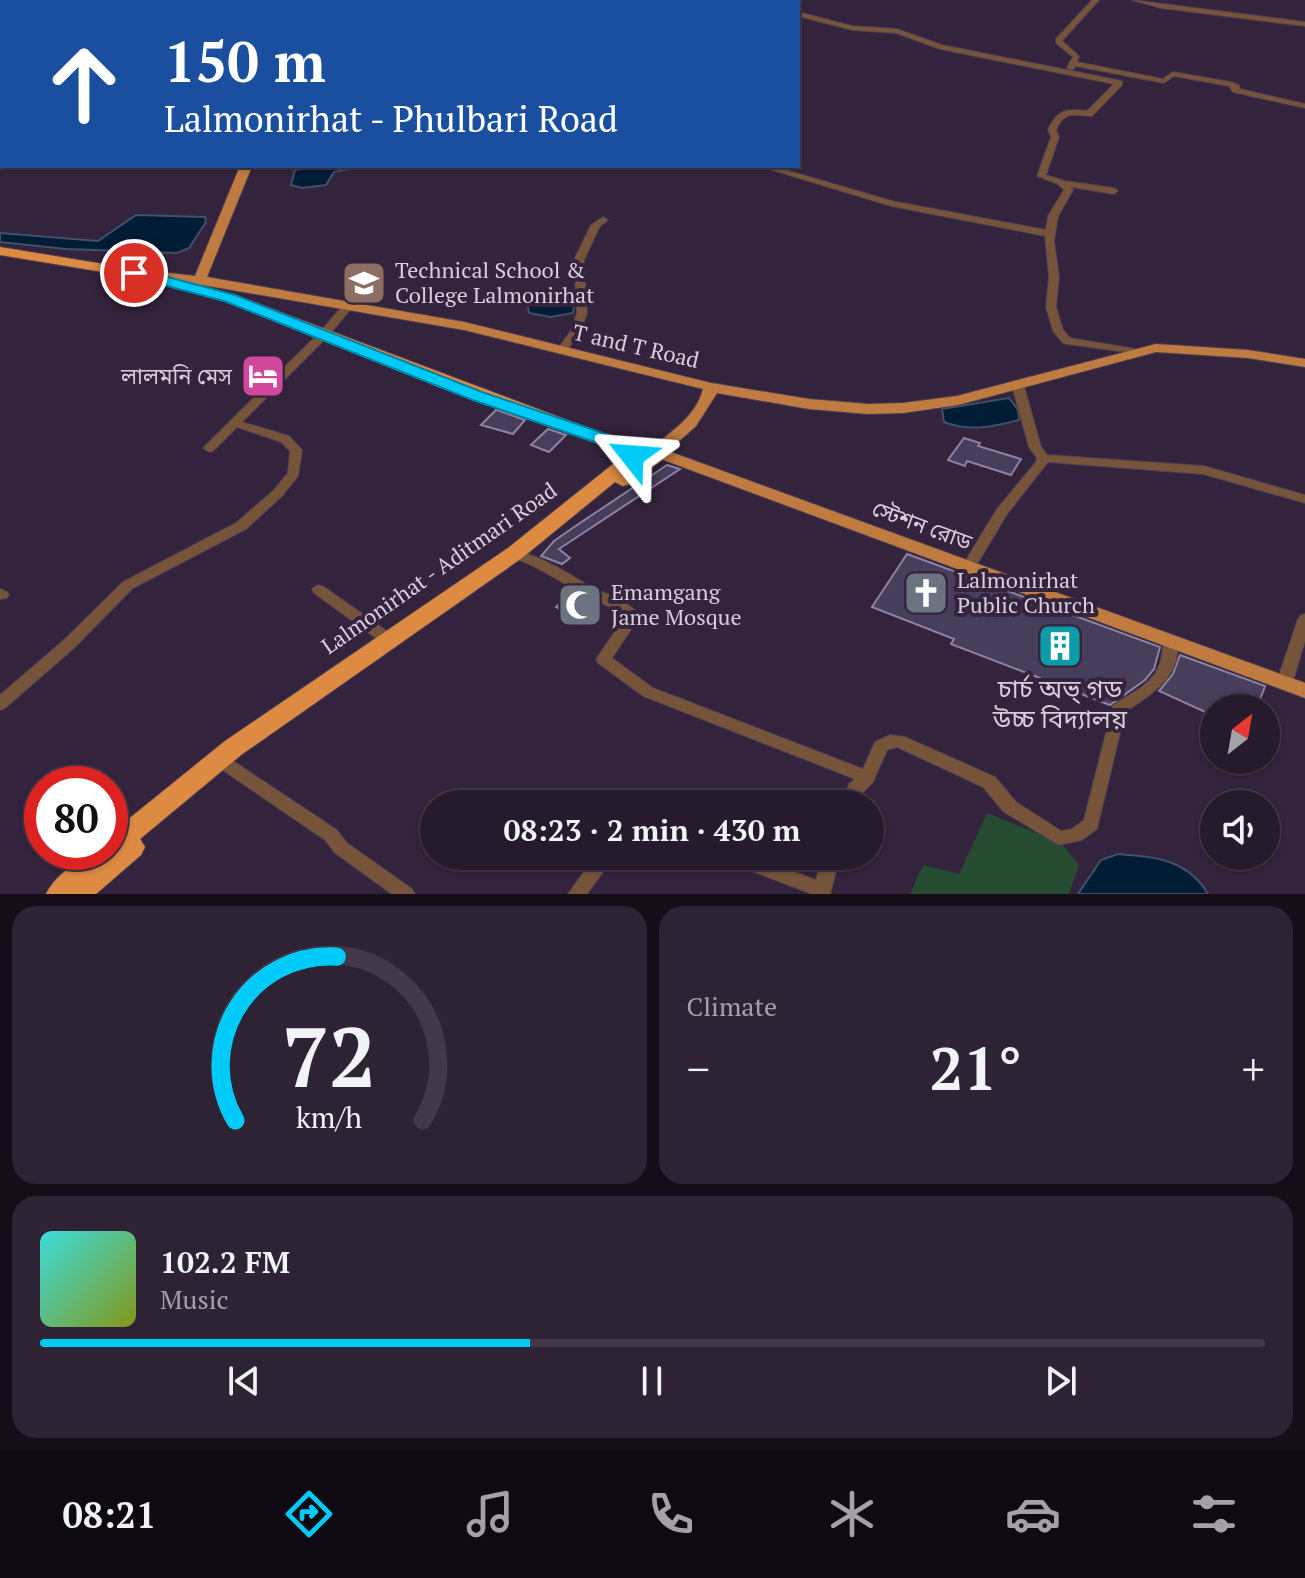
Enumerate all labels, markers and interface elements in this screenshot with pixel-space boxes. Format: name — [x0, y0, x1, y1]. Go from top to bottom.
text: 150 m — [164, 24, 326, 98]
icon: ahead — [32, 32, 136, 136]
text: Lalmonirhat - Phulbari Road — [164, 95, 618, 142]
pin — [100, 239, 168, 307]
icon: arrive — [112, 251, 156, 295]
place label: Technical School & College Lalmonirhat — [395, 255, 594, 309]
school or university icon: Technical School & College Lalmonirhat — [340, 259, 388, 307]
street label: T and T Road — [570, 317, 702, 374]
hotel icon: লালমনি মেস — [239, 352, 287, 400]
place label: লালমনি মেস — [120, 361, 232, 390]
position arrow — [590, 414, 674, 498]
street label: Lalmonirhat - Aditmari Road — [315, 475, 562, 660]
street label: স্টেশন রোড — [868, 493, 976, 556]
place label: Lalmonirhat Public Church — [957, 565, 1095, 619]
church icon: Lalmonirhat Public Church — [902, 569, 950, 617]
place label: Emamgang Jame Mosque — [611, 577, 742, 631]
mosque icon: Emamgang Jame Mosque — [556, 581, 604, 629]
building icon: চার্চ অভ্ গড ‍উচ্চ বিদ্যালয় — [1036, 622, 1084, 670]
place label: চার্চ অভ্ গড ‍উচ্চ বিদ্যালয় — [992, 671, 1128, 735]
north arrow — [1200, 694, 1280, 774]
map controls — [1200, 694, 1280, 870]
speed limit sign: 80 — [24, 766, 128, 870]
button: sound — [1200, 790, 1280, 870]
text: 08:23 · 2 min · 430 m — [504, 810, 800, 850]
text: Climate — [687, 989, 777, 1023]
text: 72 — [282, 1001, 376, 1111]
text: 21° — [929, 1028, 1022, 1107]
text: − — [687, 1039, 710, 1098]
text: + — [1242, 1039, 1265, 1098]
text: km/h — [296, 1098, 362, 1136]
text: 102.2 FM — [160, 1242, 290, 1282]
text: Music — [160, 1282, 229, 1316]
icon: previous — [222, 1359, 266, 1403]
icon: pause — [630, 1359, 674, 1403]
icon: next — [1039, 1359, 1083, 1403]
icon: directions — [281, 1486, 337, 1542]
icon: music — [462, 1486, 518, 1542]
icon: phone — [643, 1486, 699, 1542]
icon: climate — [824, 1486, 880, 1542]
icon: car — [1005, 1486, 1061, 1542]
icon: filters — [1186, 1486, 1242, 1542]
text: 08:21 — [63, 1491, 156, 1538]

